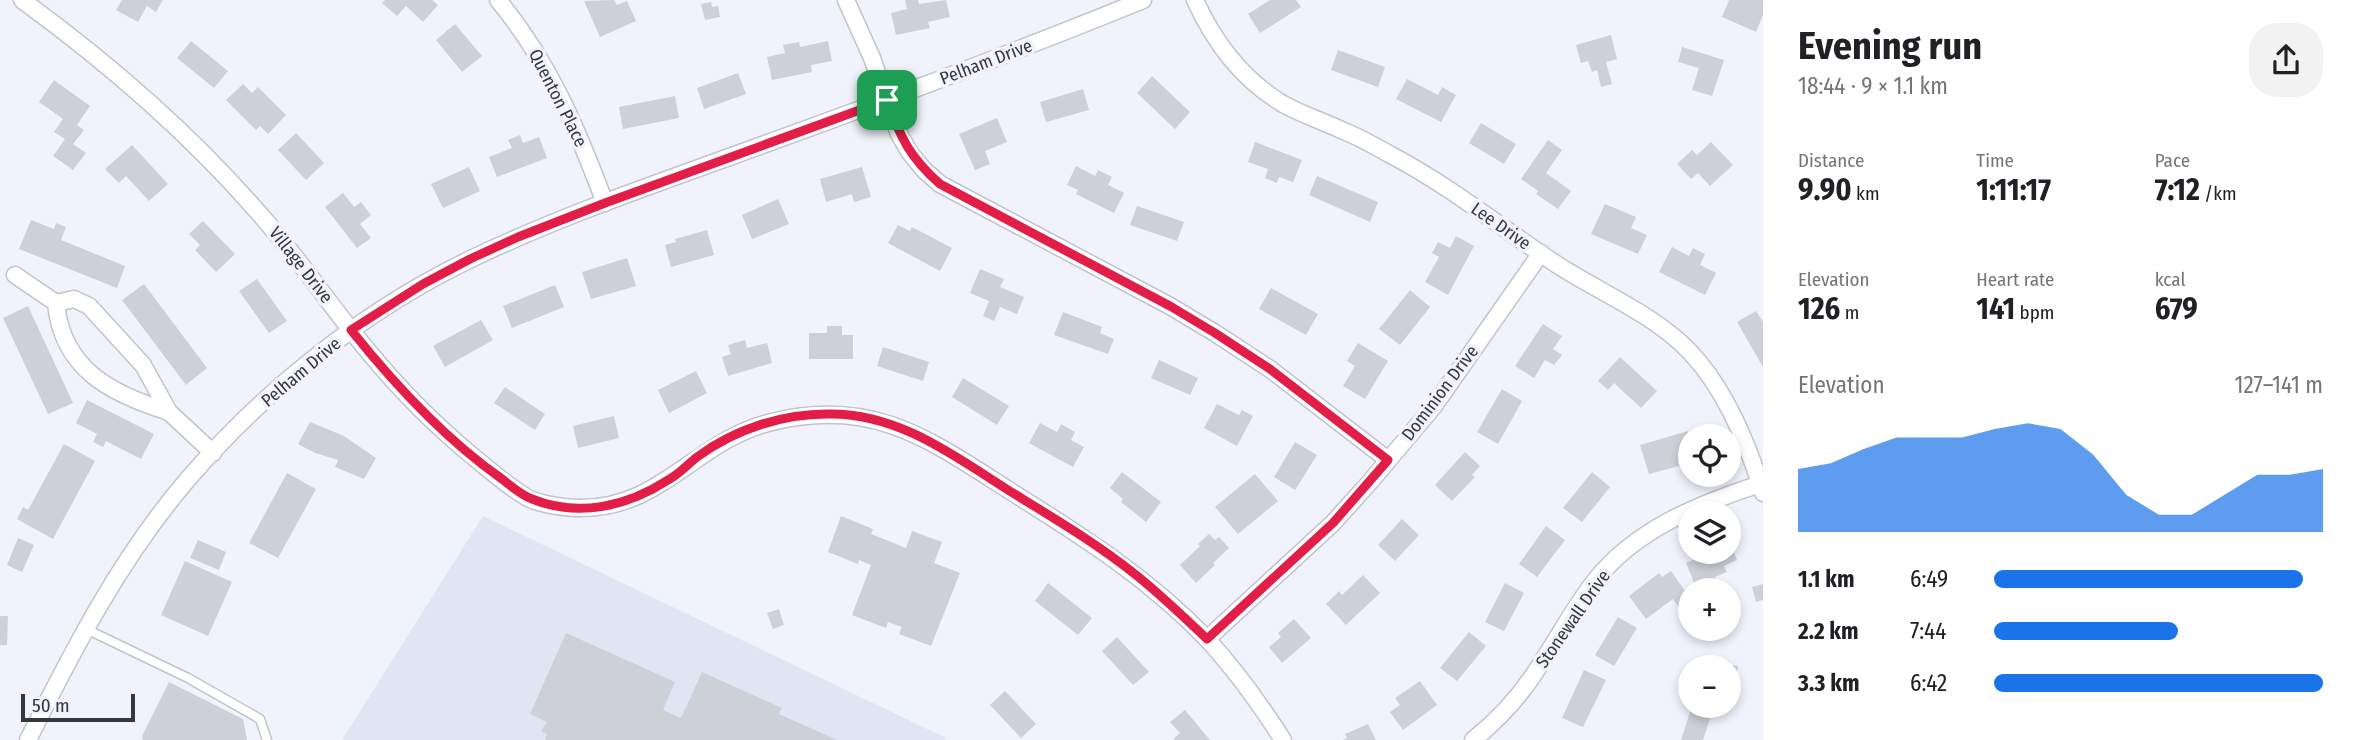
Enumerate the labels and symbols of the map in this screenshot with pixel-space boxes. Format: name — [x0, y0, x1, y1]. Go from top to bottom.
street label: Pelham Drive — [937, 34, 1035, 90]
street label: Quenton Place — [524, 45, 592, 151]
pin — [857, 70, 917, 130]
street label: Lee Drive — [1467, 198, 1535, 254]
street label: Village Drive — [264, 222, 338, 308]
street label: Pelham Drive — [257, 332, 345, 412]
street label: Dominion Drive — [1397, 341, 1483, 445]
street label: Stonewall Drive — [1531, 566, 1615, 672]
scale bar — [21, 691, 135, 723]

